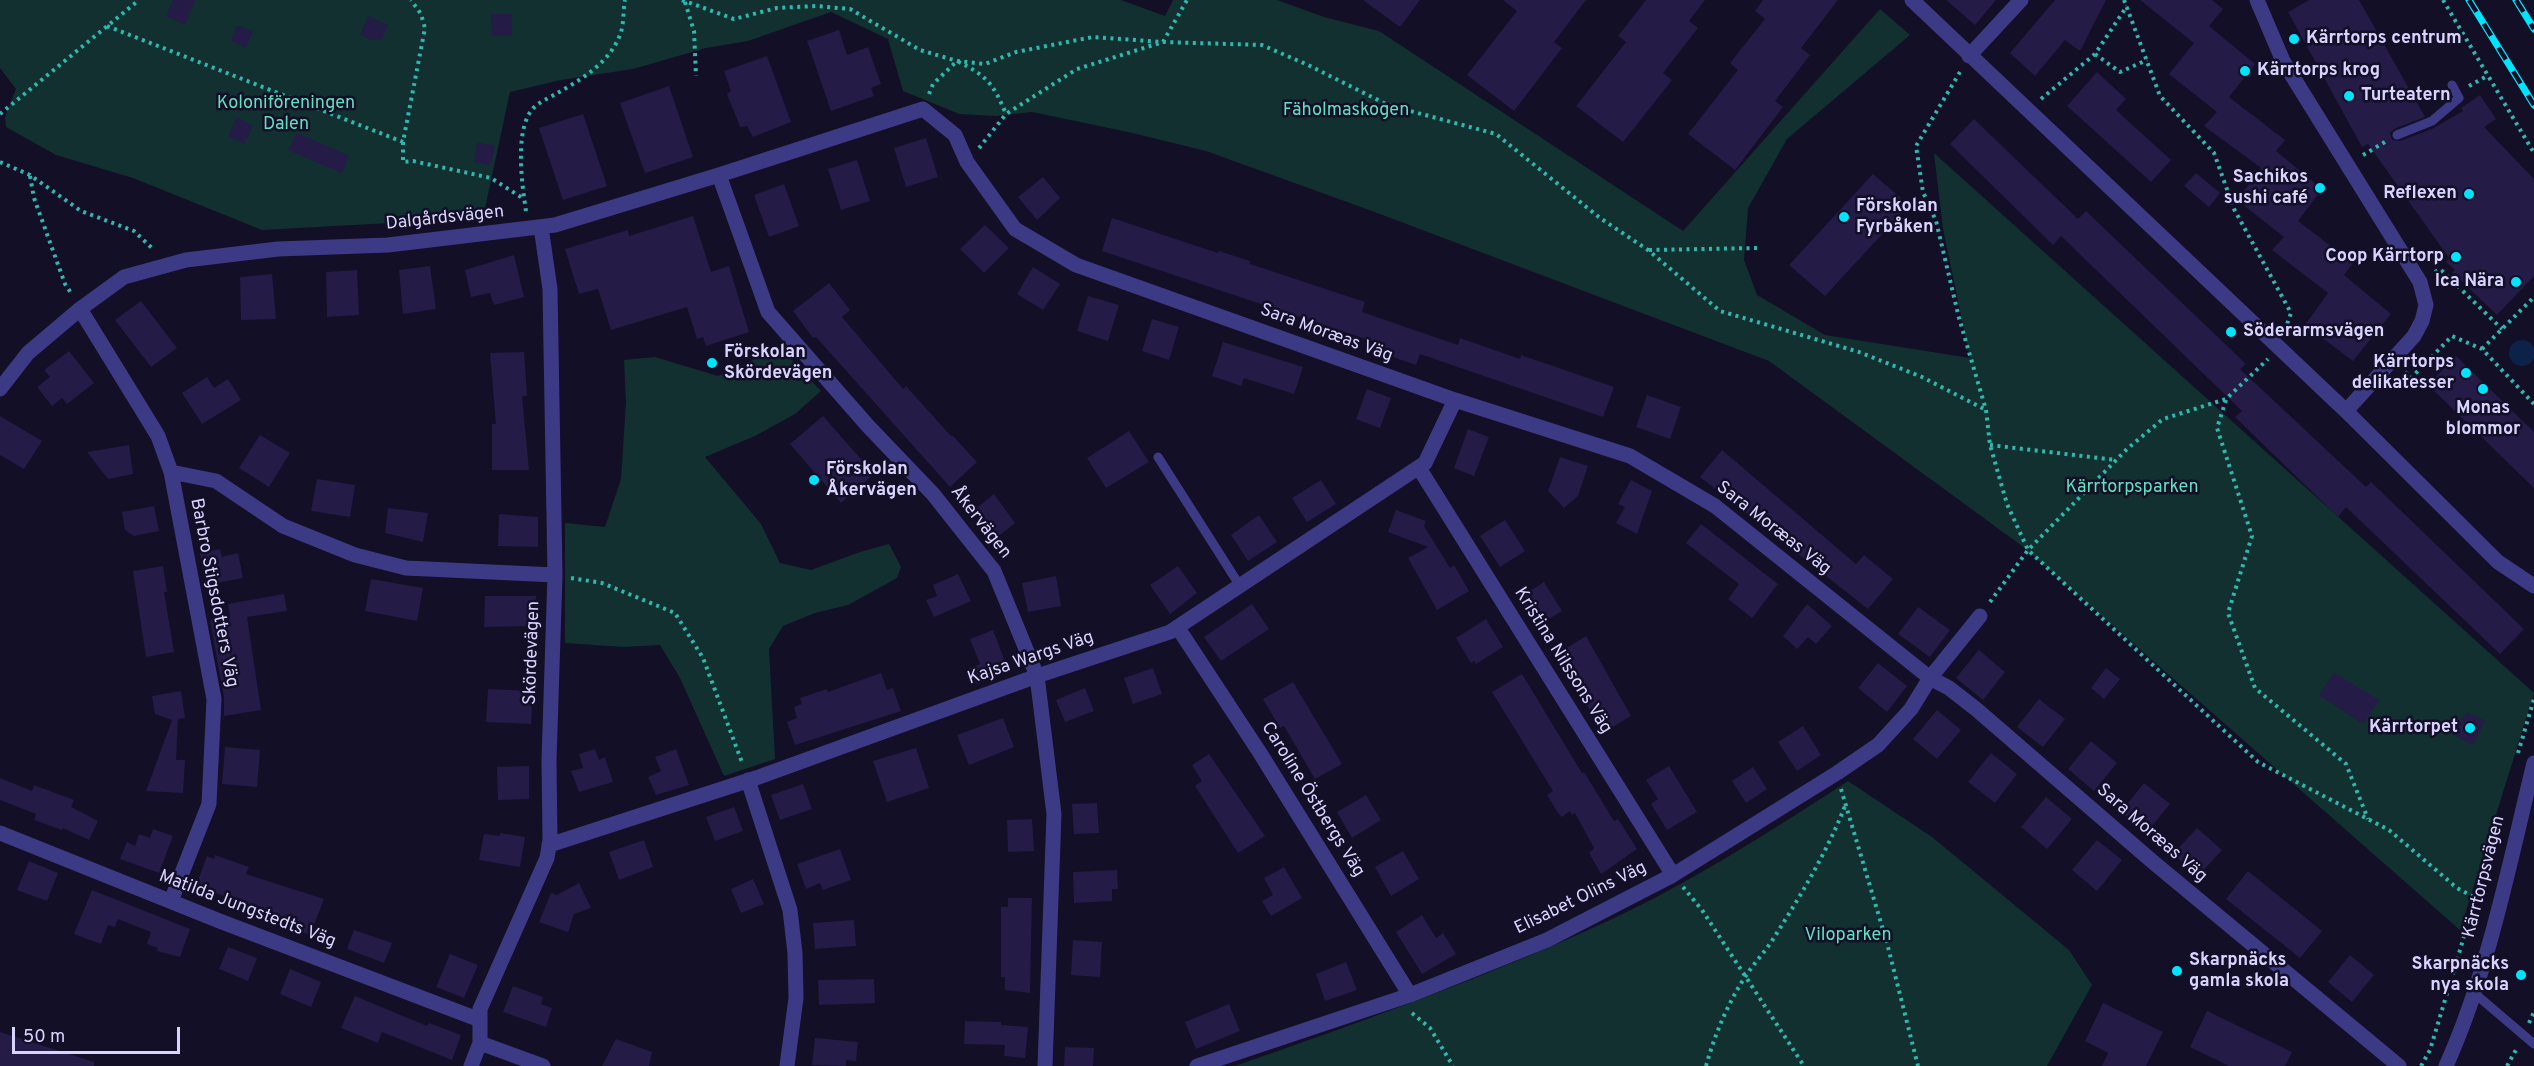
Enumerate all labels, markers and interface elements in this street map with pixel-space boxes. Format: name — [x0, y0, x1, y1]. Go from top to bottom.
place label: Kärrtorps centrum — [2306, 28, 2462, 50]
marker: Kärrtorps centrum — [2287, 32, 2301, 46]
place label: Kärrtorps krog — [2257, 60, 2380, 82]
marker: Kärrtorps krog — [2238, 64, 2252, 78]
place label: Turteatern — [2361, 85, 2451, 107]
marker: Turteatern — [2342, 89, 2356, 103]
park label: Koloniföreningen Dalen — [217, 93, 355, 136]
park label: Fäholmaskogen — [1283, 100, 1409, 122]
place label: Sachikos sushi café — [2224, 167, 2308, 210]
marker: Sachikos sushi café — [2313, 181, 2327, 195]
place label: Reflexen — [2383, 183, 2457, 205]
marker: Reflexen — [2462, 187, 2476, 201]
place label: Förskolan Fyrbåken — [1856, 196, 1938, 238]
street label: Dalgårdsvägen — [385, 202, 505, 236]
marker: Förskolan Fyrbåken — [1837, 210, 1851, 224]
place label: Coop Kärrtorp — [2325, 246, 2444, 268]
marker: Coop Kärrtorp — [2449, 250, 2463, 264]
place label: Ica Nära — [2435, 271, 2504, 293]
marker: Ica Nära — [2509, 275, 2523, 289]
street label: Sara Moræas Väg — [1257, 300, 1395, 368]
place label: Söderarmsvägen — [2243, 321, 2384, 343]
marker: Söderarmsvägen — [2224, 325, 2238, 339]
place label: Förskolan Skördevägen — [724, 342, 833, 385]
place label: Kärrtorps delikatesser — [2352, 352, 2454, 394]
marker: Förskolan Skördevägen — [705, 356, 719, 370]
marker: Kärrtorps delikatesser — [2459, 366, 2473, 380]
marker: Monas blommor — [2476, 382, 2490, 396]
place label: Monas blommor — [2446, 398, 2520, 440]
place label: Förskolan Åkervägen — [826, 459, 917, 502]
marker: Förskolan Åkervägen — [807, 473, 821, 487]
street label: Sara Moræas Väg — [1711, 477, 1835, 581]
park label: Kärrtorpsparken — [2065, 477, 2199, 499]
street label: Åkervägen — [945, 482, 1015, 564]
street label: Barbro Stigsdotters Väg — [184, 497, 242, 689]
street label: Kristina Nilssons Väg — [1508, 584, 1616, 738]
street label: Skördevägen — [520, 601, 546, 705]
street label: Kajsa Wargs Väg — [965, 627, 1097, 691]
place label: Kärrtorpet — [2369, 717, 2458, 739]
street label: Caroline Östbergs Väg — [1255, 718, 1369, 882]
marker: Kärrtorpet — [2463, 721, 2477, 735]
street label: Sara Moræas Väg — [2091, 780, 2211, 888]
street label: Kärrtorpsvägen — [2459, 814, 2511, 940]
street label: Elisabet Olins Väg — [1511, 858, 1651, 940]
street label: Matilda Jungstedts Väg — [155, 866, 339, 954]
park label: Viloparken — [1804, 925, 1892, 947]
place label: Skarpnäcks gamla skola — [2189, 950, 2289, 992]
place label: Skarpnäcks nya skola — [2412, 954, 2509, 996]
marker: Skarpnäcks gamla skola — [2170, 964, 2184, 978]
marker: Skarpnäcks nya skola — [2514, 968, 2528, 982]
scale bar — [15, 1015, 183, 1053]
text: 50 m — [23, 1026, 65, 1049]

